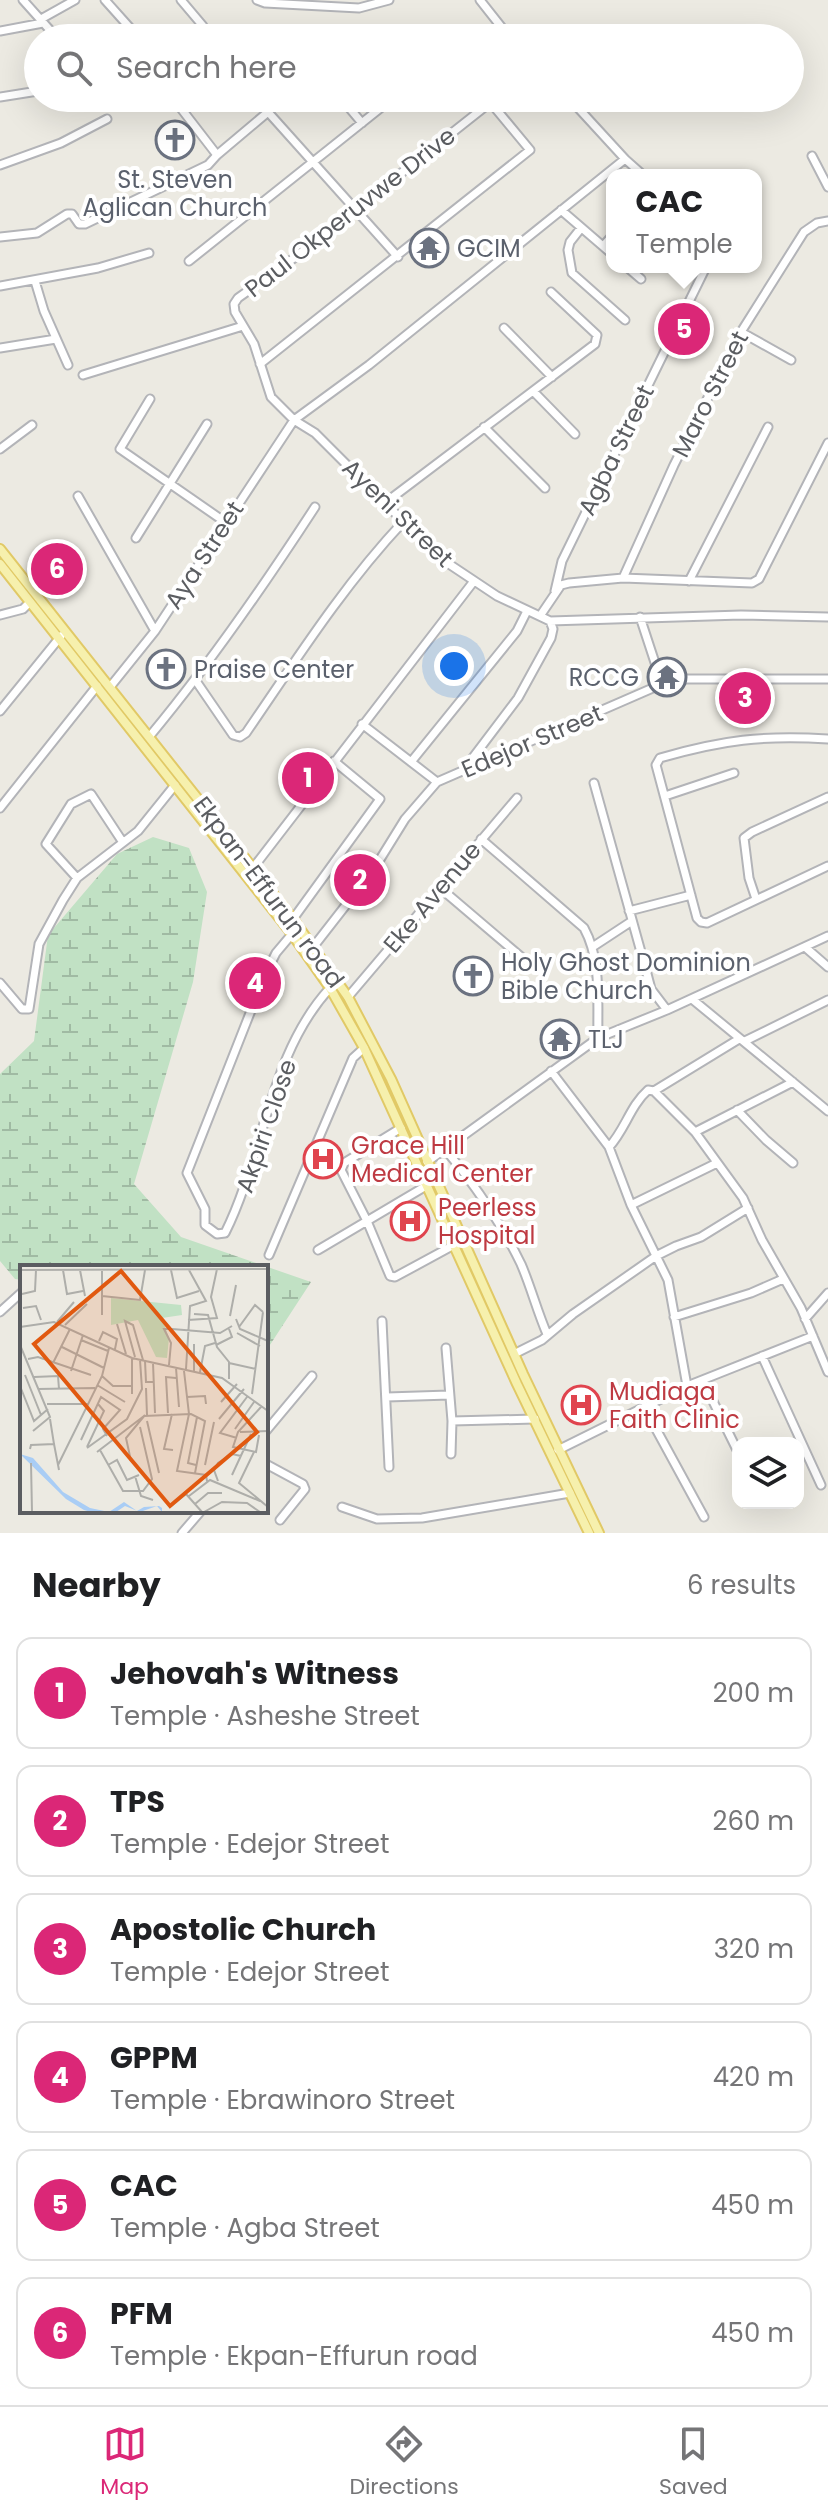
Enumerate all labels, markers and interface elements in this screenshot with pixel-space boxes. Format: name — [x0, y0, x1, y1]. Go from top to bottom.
search box — [24, 24, 804, 112]
icon: search — [52, 46, 96, 90]
text: Search here — [116, 46, 297, 89]
church icon: St. Steven Aglican Church — [154, 119, 196, 161]
street label: Paul Okperuvwe Drive — [238, 119, 462, 305]
place label: St. Steven Aglican Church — [83, 163, 267, 224]
popup — [606, 169, 762, 273]
text: CAC — [635, 180, 703, 223]
text: Temple — [635, 226, 733, 262]
temple icon: GCIM — [408, 227, 450, 269]
place label: GCIM — [457, 232, 521, 265]
pin: 5 — [658, 299, 710, 359]
street label: Maro Street — [664, 325, 756, 463]
street label: Agba Street — [570, 379, 662, 521]
street label: Ayeni Street — [335, 452, 461, 574]
street label: Aya Street — [157, 495, 251, 615]
pin: 6 — [31, 539, 83, 599]
your location — [434, 646, 474, 686]
church icon: Praise Center — [145, 648, 187, 690]
place label: Praise Center — [194, 653, 354, 686]
temple icon: RCCG — [646, 656, 688, 698]
place label: RCCG — [569, 661, 639, 694]
pin: 3 — [719, 668, 771, 728]
street label: Edejor Street — [456, 696, 608, 786]
pin: 1 — [282, 748, 334, 808]
street label: Ekpan-Effurun road — [186, 789, 352, 995]
street label: Eke Avenue — [376, 834, 488, 960]
pin: 2 — [334, 850, 386, 910]
place label: Holy Ghost Dominion Bible Church — [501, 946, 751, 1007]
pin: 4 — [229, 953, 281, 1013]
church icon: Holy Ghost Dominion Bible Church — [452, 955, 494, 997]
temple icon: TLJ — [539, 1018, 581, 1060]
place label: TLJ — [588, 1023, 624, 1056]
street label: Akpiri Close — [228, 1055, 304, 1197]
place label: Grace Hill Medical Center — [351, 1129, 533, 1190]
hospital icon: Grace Hill Medical Center — [302, 1138, 344, 1180]
place label: Peerless Hospital — [438, 1191, 536, 1252]
hospital icon: Peerless Hospital — [389, 1200, 431, 1242]
inset map — [20, 1265, 268, 1513]
place label: Mudiaga Faith Clinic — [609, 1375, 740, 1436]
hospital icon: Mudiaga Faith Clinic — [560, 1384, 602, 1426]
map controls — [732, 1437, 804, 1509]
button: layers — [732, 1437, 804, 1509]
text: Nearby — [32, 1561, 161, 1609]
text: 6 results — [687, 1567, 796, 1603]
text: Jehovah's Witness — [110, 1652, 399, 1695]
text: 1 — [55, 1675, 65, 1711]
text: 200 m — [713, 1675, 794, 1711]
text: Temple · Asheshe Street — [110, 1698, 420, 1734]
text: TPS — [110, 1780, 165, 1823]
text: 2 — [53, 1803, 67, 1839]
text: 260 m — [712, 1803, 794, 1839]
text: Temple · Edejor Street — [110, 1826, 389, 1862]
text: Apostolic Church — [110, 1908, 376, 1951]
text: 3 — [52, 1931, 68, 1967]
text: 320 m — [714, 1931, 794, 1967]
text: Temple · Edejor Street — [110, 1954, 389, 1990]
text: GPPM — [110, 2036, 198, 2079]
text: 4 — [51, 2059, 69, 2095]
text: 420 m — [713, 2059, 794, 2095]
text: Temple · Ebrawinoro Street — [110, 2082, 455, 2118]
text: CAC — [110, 2164, 178, 2207]
text: 5 — [52, 2187, 68, 2223]
text: 450 m — [711, 2187, 794, 2223]
text: Temple · Agba Street — [110, 2210, 380, 2246]
text: PFM — [110, 2292, 173, 2335]
text: 6 — [52, 2315, 68, 2351]
text: 450 m — [711, 2315, 794, 2351]
text: Temple · Ekpan-Effurun road — [110, 2338, 478, 2374]
tab: Map — [100, 2422, 149, 2503]
tab: Directions — [349, 2422, 459, 2503]
tab: Saved — [659, 2422, 728, 2503]

